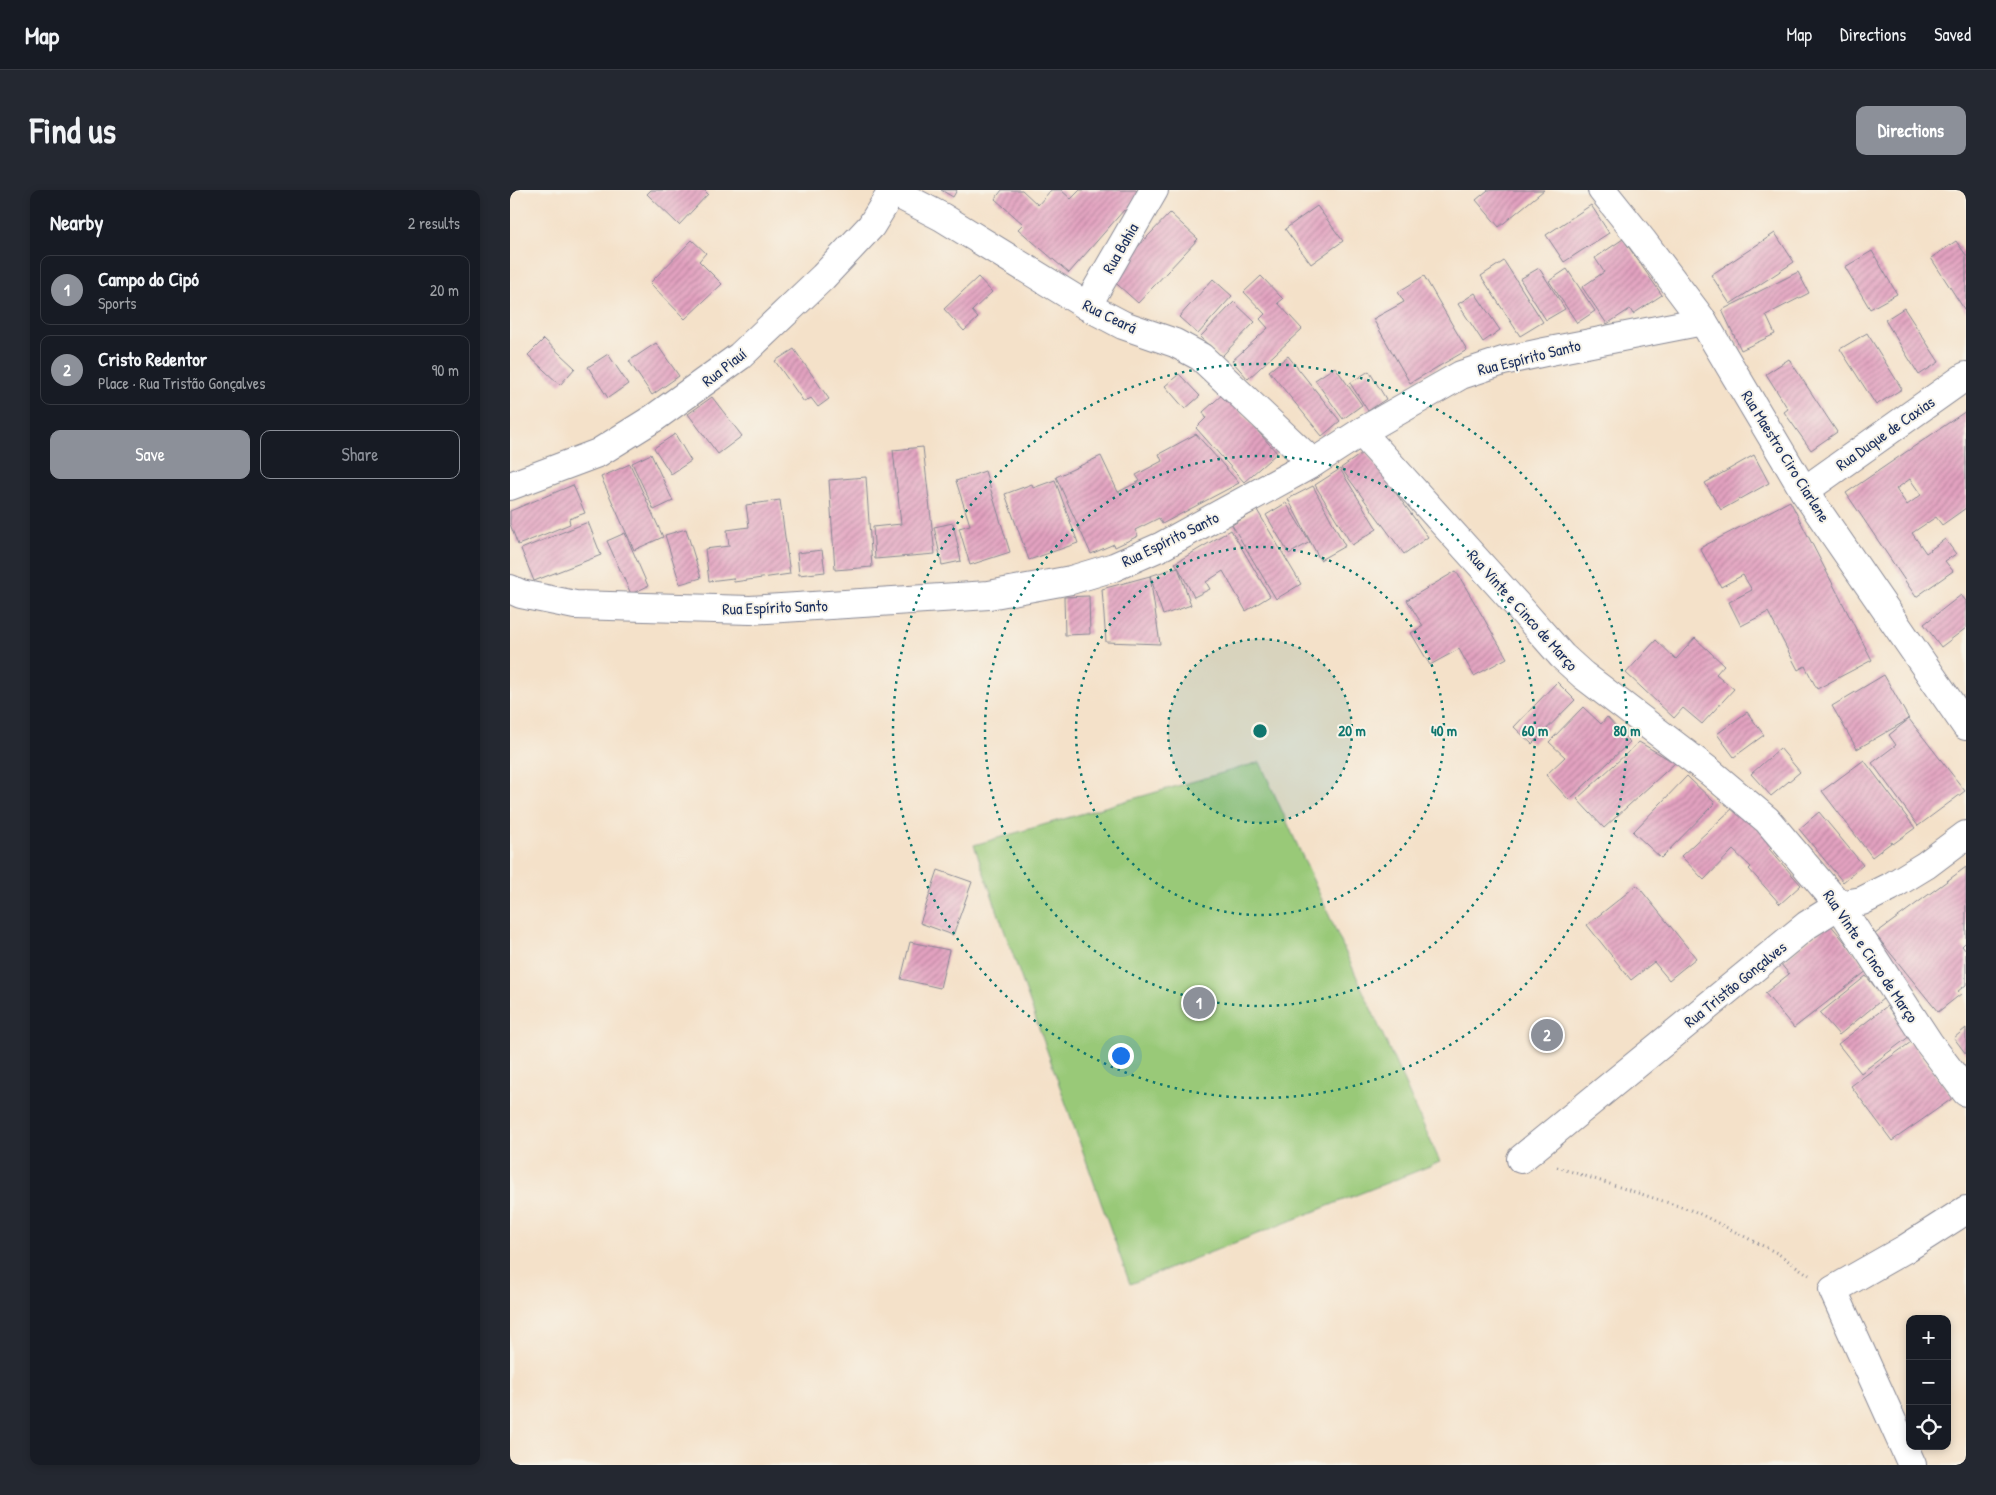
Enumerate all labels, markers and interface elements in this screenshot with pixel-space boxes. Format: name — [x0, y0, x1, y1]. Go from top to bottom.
text: Map — [25, 19, 59, 51]
text: Map — [1787, 22, 1812, 47]
text: Directions — [1840, 22, 1906, 47]
text: Saved — [1934, 22, 1971, 47]
button: Directions — [1856, 106, 1966, 155]
text: Find us — [30, 107, 116, 154]
text: Nearby — [50, 208, 103, 237]
text: 2 results — [408, 212, 460, 234]
street label: Rua Bahia — [1097, 219, 1143, 277]
text: Campo do Cipó — [98, 266, 199, 292]
text: 1 — [64, 279, 70, 301]
text: 20 m — [430, 279, 459, 301]
text: Sports — [98, 292, 136, 314]
street label: Rua Ceará — [1079, 294, 1141, 338]
street label: Rua Espírito Santo — [1475, 333, 1583, 380]
street label: Rua Piauí — [697, 343, 751, 391]
text: Cristo Redentor — [98, 346, 207, 372]
text: 2 — [63, 359, 71, 381]
text: 90 m — [431, 359, 459, 381]
text: Place · Rua Tristão Gonçalves — [98, 372, 265, 394]
street label: Rua Maestro Ciro Ciarlene — [1737, 386, 1836, 527]
street label: Rua Duque de Caxias — [1831, 391, 1939, 475]
button: Save — [50, 430, 250, 479]
button: Share — [260, 430, 460, 479]
street label: Rua Espírito Santo — [1118, 506, 1223, 572]
street label: Rua Vinte e Cinco de Março — [1463, 545, 1584, 676]
street label: Rua Espírito Santo — [722, 594, 829, 620]
text: 20 m — [1338, 720, 1366, 741]
text: 40 m — [1431, 720, 1457, 741]
text: 60 m — [1522, 720, 1548, 741]
text: 80 m — [1614, 720, 1640, 741]
centre of rings — [1251, 722, 1269, 740]
street label: Rua Vinte e Cinco de Março — [1818, 885, 1924, 1027]
street label: Rua Tristão Gonçalves — [1679, 936, 1791, 1032]
pin: 1 — [1183, 984, 1215, 1022]
pin: 2 — [1531, 1016, 1563, 1054]
your location — [1108, 1043, 1134, 1069]
map controls — [1906, 1315, 1951, 1450]
button: + — [1906, 1315, 1951, 1360]
button: − — [1906, 1360, 1951, 1405]
button: locate — [1906, 1405, 1951, 1450]

